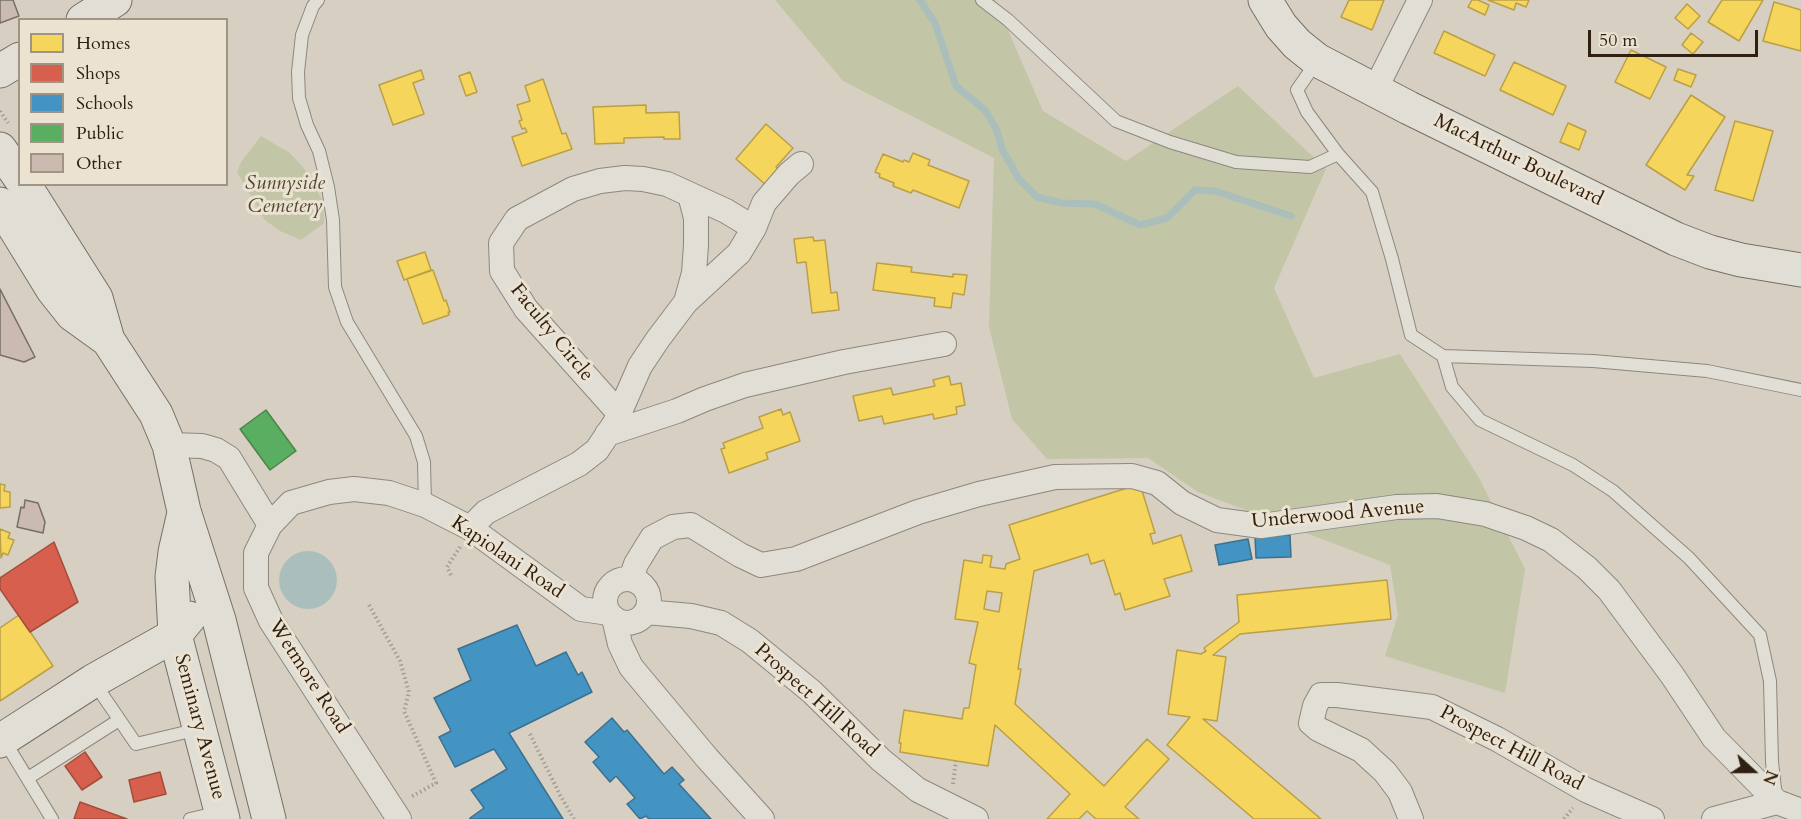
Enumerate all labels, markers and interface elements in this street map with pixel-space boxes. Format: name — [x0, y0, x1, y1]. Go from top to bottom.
legend — [18, 18, 228, 186]
scale bar — [1591, 18, 1760, 56]
text: 50 m — [1599, 28, 1638, 53]
text: Homes — [76, 31, 130, 56]
text: Shops — [76, 61, 120, 86]
text: Schools — [76, 91, 133, 116]
street label: MacArthur Boulevard — [1429, 110, 1607, 212]
text: Public — [76, 121, 124, 146]
text: Other — [76, 151, 122, 176]
park label: Sunnyside Cemetery — [245, 172, 325, 219]
street label: Faculty Circle — [504, 279, 598, 387]
street label: Underwood Avenue — [1251, 495, 1425, 535]
street label: Kapiolani Road — [446, 512, 568, 604]
street label: Wetmore Road — [262, 616, 354, 738]
street label: Prospect Hill Road — [749, 639, 883, 763]
street label: Seminary Avenue — [168, 652, 230, 802]
street label: Prospect Hill Road — [1435, 701, 1587, 797]
north arrow — [1723, 741, 1783, 801]
text: N — [1757, 767, 1783, 788]

